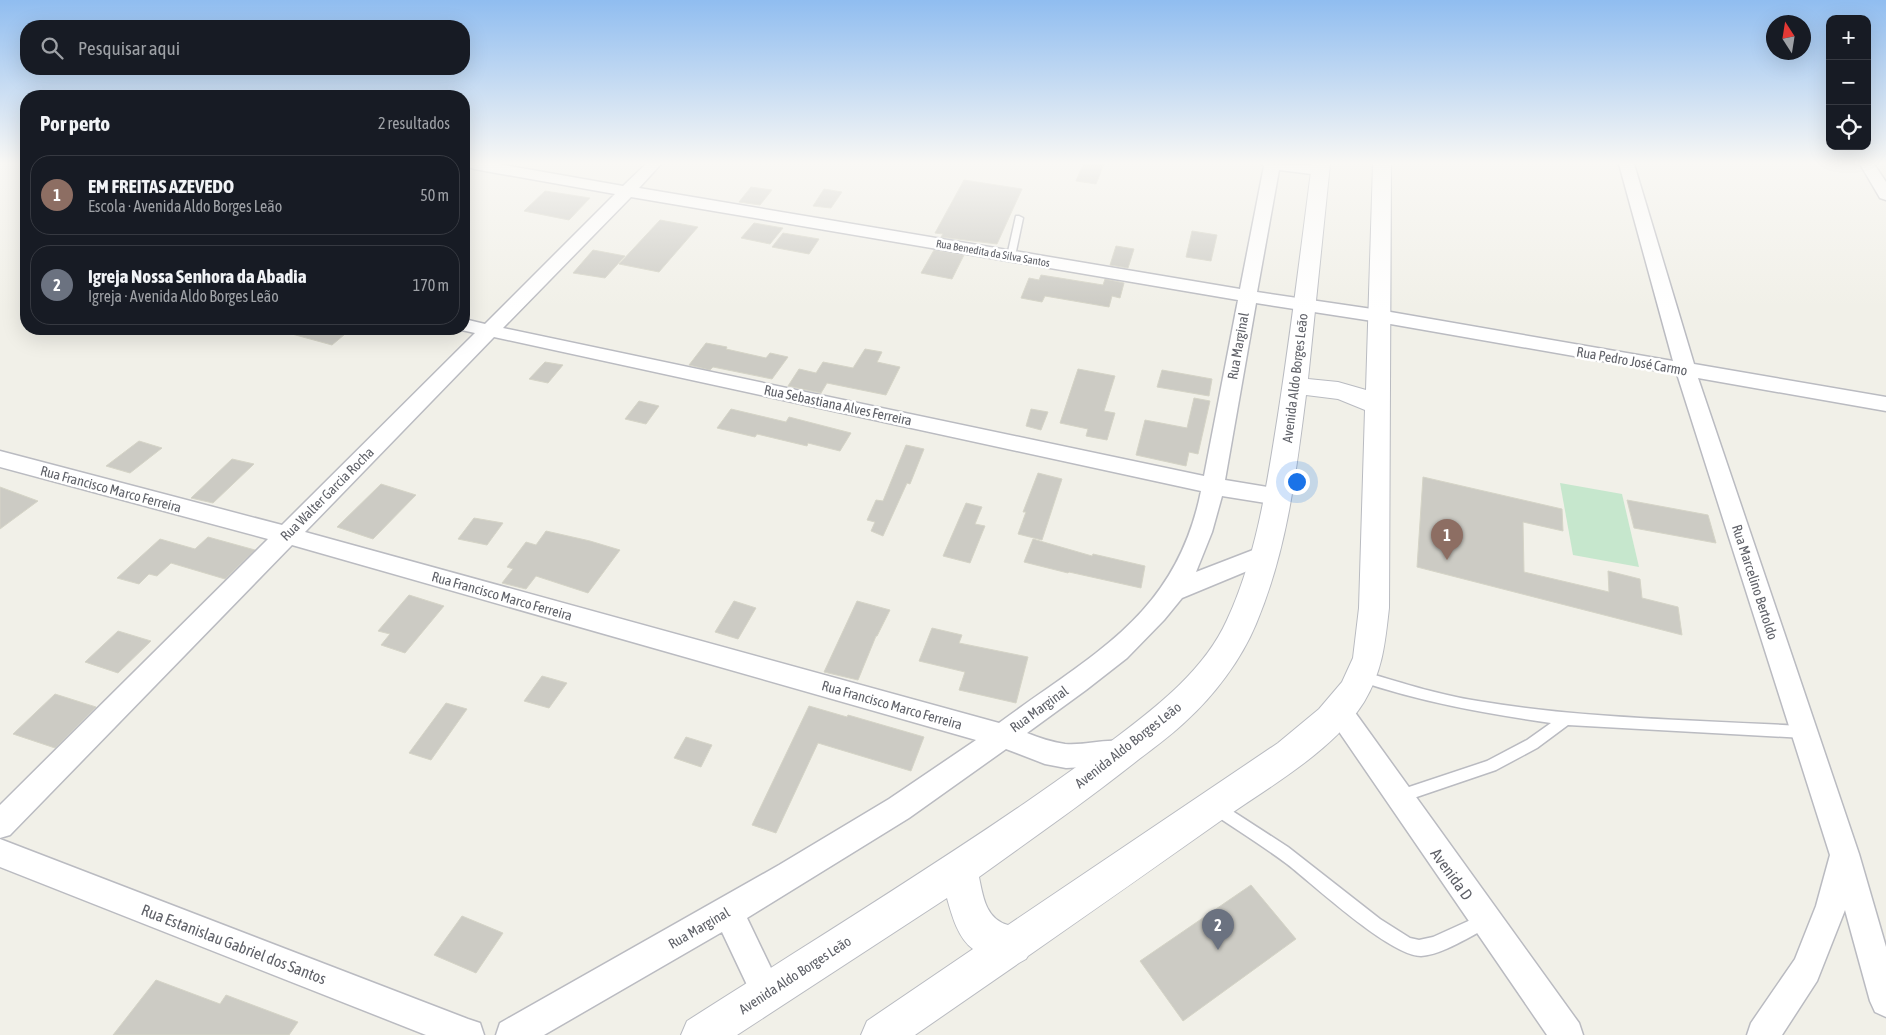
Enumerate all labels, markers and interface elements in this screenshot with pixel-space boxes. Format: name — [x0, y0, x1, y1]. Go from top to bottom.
north arrow — [1766, 15, 1811, 60]
map controls — [1826, 15, 1871, 150]
button: + — [1826, 15, 1871, 60]
search box — [20, 20, 470, 75]
icon: search — [38, 34, 66, 62]
text: Pesquisar aqui — [78, 37, 180, 59]
button: − — [1826, 60, 1871, 105]
button: locate — [1826, 105, 1871, 150]
text: Por perto — [40, 111, 110, 135]
text: 2 resultados — [378, 114, 450, 132]
text: EM FREITAS AZEVEDO — [88, 175, 234, 197]
text: 1 — [53, 186, 61, 204]
text: 50 m — [420, 186, 449, 204]
text: Escola · Avenida Aldo Borges Leão — [88, 197, 282, 215]
street label: Rua Benedita da Silva Santos — [935, 237, 1051, 269]
text: Igreja Nossa Senhora da Abadia — [88, 265, 306, 287]
text: 2 — [53, 276, 61, 294]
text: 170 m — [413, 276, 449, 294]
text: Igreja · Avenida Aldo Borges Leão — [88, 287, 279, 305]
street label: Rua Marginal — [1224, 311, 1252, 381]
street label: Avenida Aldo Borges Leão — [1279, 312, 1311, 444]
street label: Rua Pedro José Carmo — [1575, 343, 1689, 379]
street label: Rua Sebastiana Alves Ferreira — [763, 382, 913, 428]
street label: Rua Walter Garcia Rocha — [277, 444, 377, 544]
street label: Rua Francisco Marco Ferreira — [39, 462, 183, 516]
your location — [1284, 469, 1310, 495]
pin: 1 — [1431, 519, 1463, 560]
street label: Rua Marcelino Bertoldo — [1729, 522, 1781, 642]
street label: Rua Francisco Marco Ferreira — [430, 568, 574, 624]
street label: Rua Francisco Marco Ferreira — [820, 677, 964, 733]
street label: Rua Marginal — [1007, 682, 1071, 735]
street label: Avenida Aldo Borges Leão — [1072, 699, 1184, 791]
street label: Avenida D — [1427, 845, 1477, 903]
street label: Rua Estanislau Gabriel dos Santos — [139, 900, 329, 988]
street label: Rua Marginal — [666, 904, 733, 952]
pin: 2 — [1202, 909, 1234, 950]
street label: Avenida Aldo Borges Leão — [736, 933, 854, 1017]

